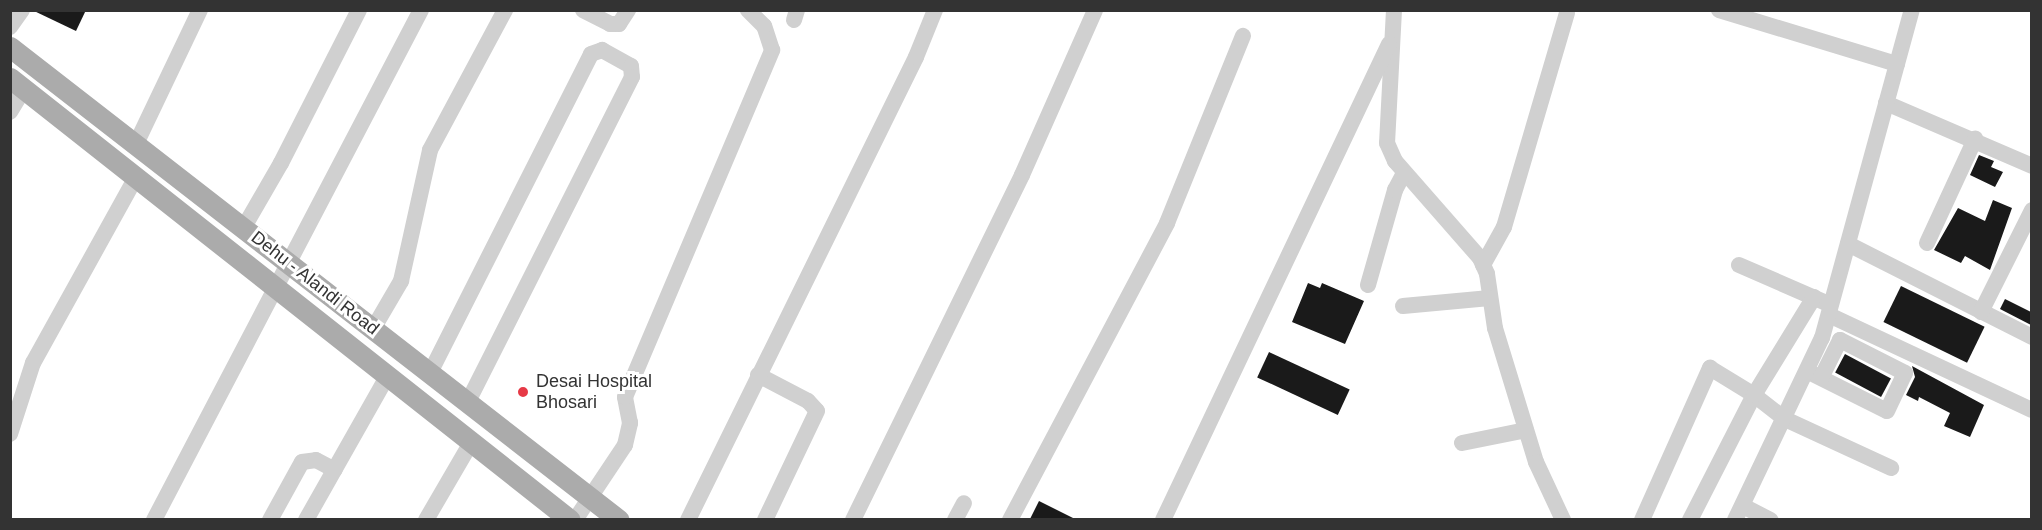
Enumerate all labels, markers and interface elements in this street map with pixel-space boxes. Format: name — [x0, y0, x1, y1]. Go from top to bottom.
street label: Dehu - Alandi Road — [246, 226, 384, 340]
place label: Desai Hospital Bhosari — [536, 371, 652, 413]
marker: Desai Hospital Bhosari — [514, 383, 532, 401]

